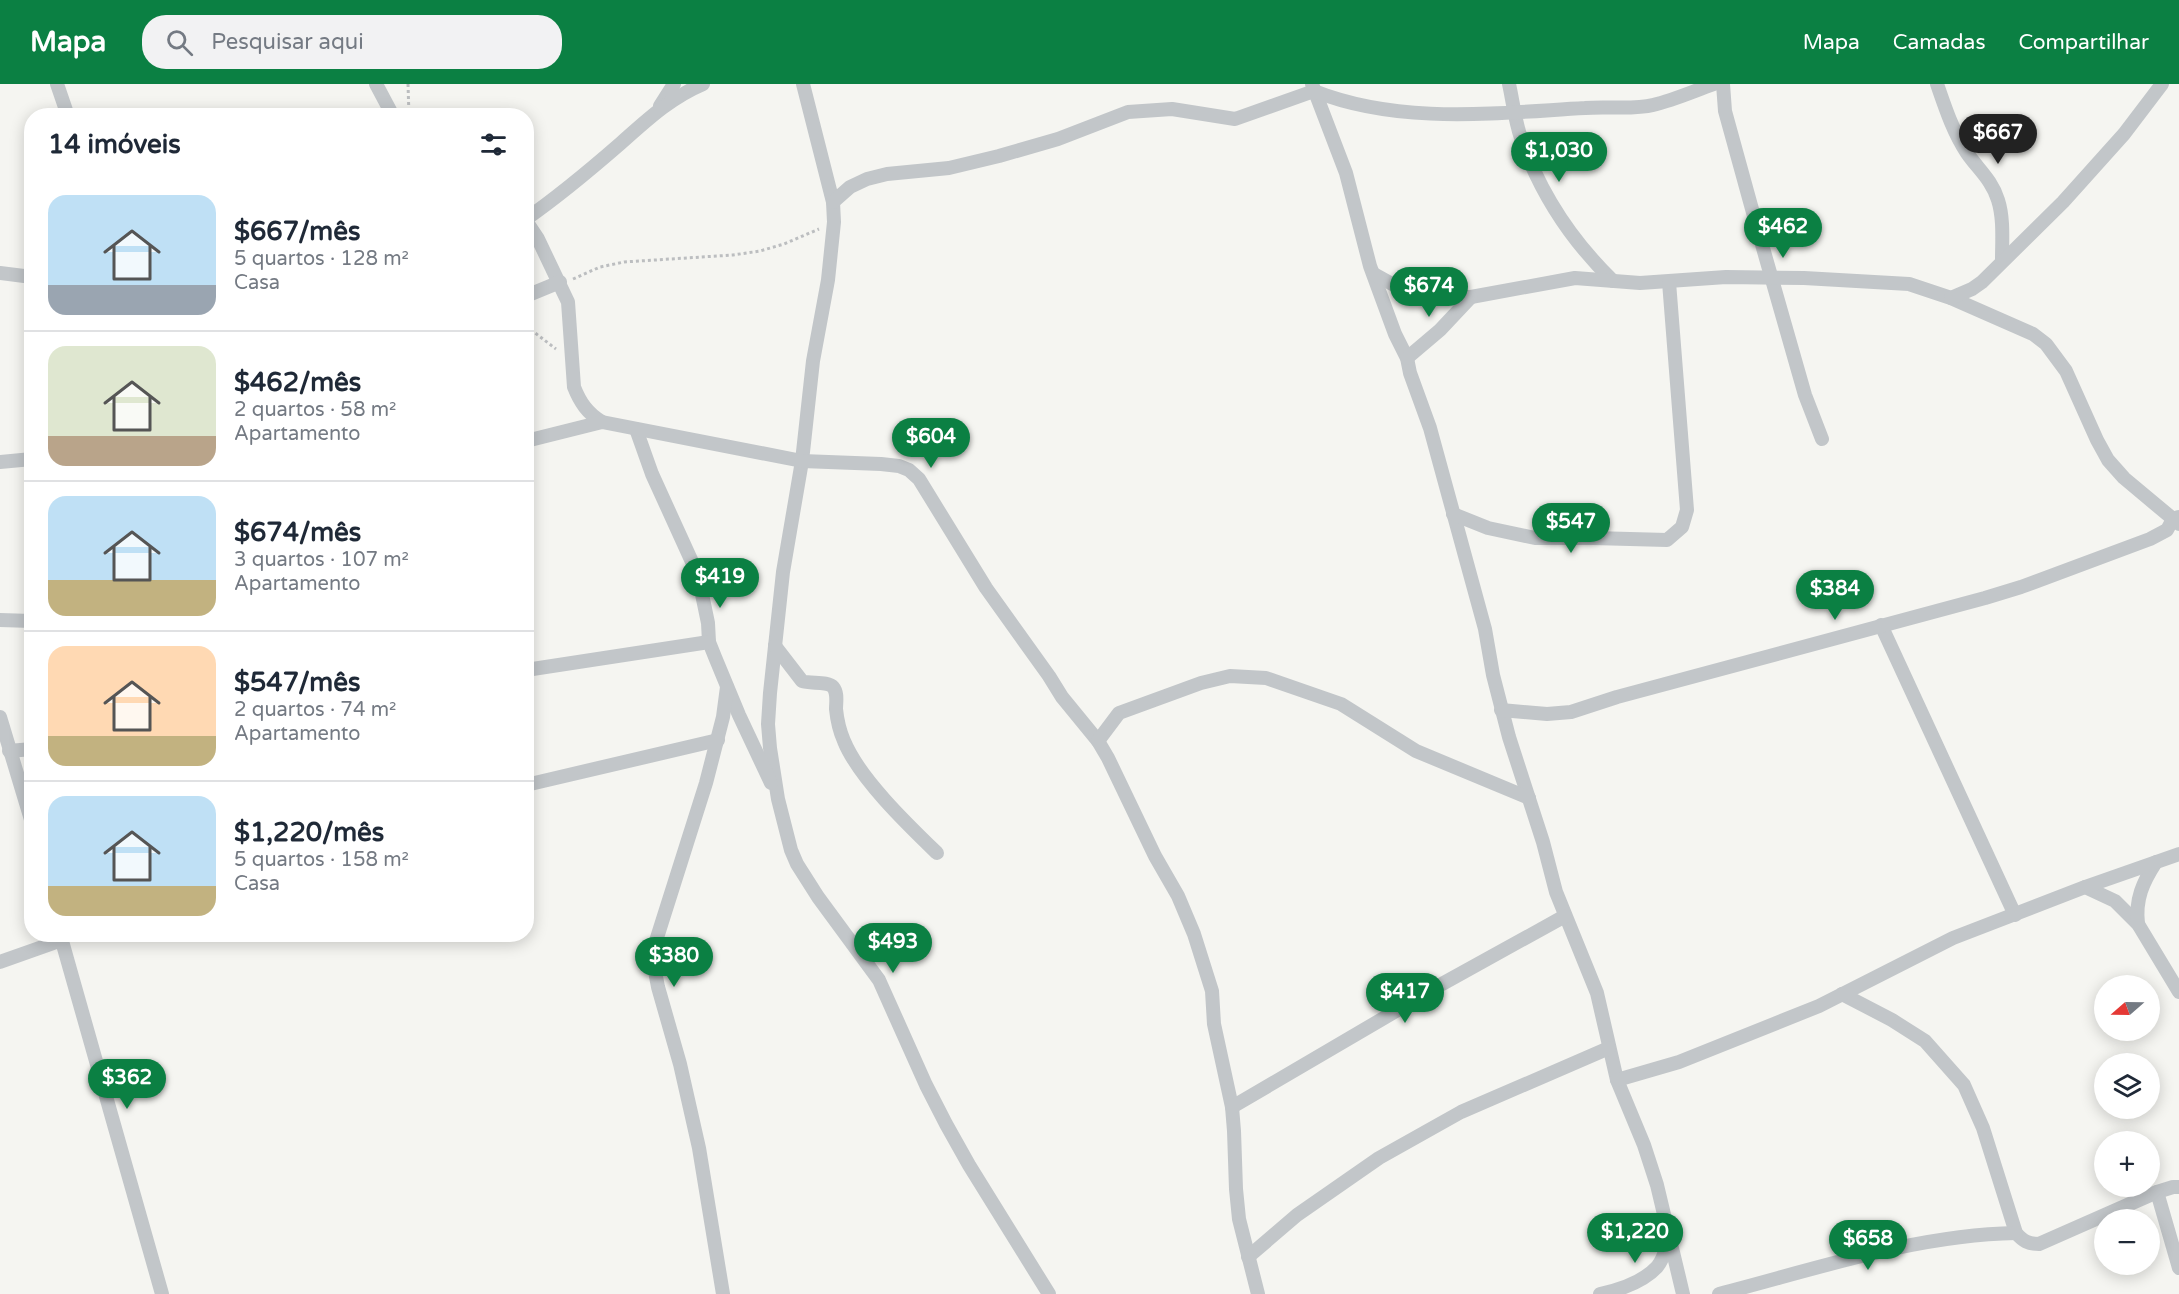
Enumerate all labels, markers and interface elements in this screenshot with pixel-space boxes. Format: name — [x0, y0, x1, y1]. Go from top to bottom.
search box — [142, 15, 562, 69]
text: Mapa — [30, 25, 106, 59]
icon: search — [163, 26, 196, 59]
text: Pesquisar aqui — [211, 29, 364, 55]
text: Mapa — [1803, 30, 1860, 55]
text: Camadas — [1893, 30, 1985, 55]
text: Compartilhar — [2018, 30, 2149, 55]
pin: $667 — [1962, 114, 2034, 165]
text: $667 — [1973, 121, 2023, 145]
icon: filters — [477, 128, 510, 161]
text: 14 imóveis — [48, 129, 181, 160]
pin: $1,030 — [1510, 132, 1608, 183]
text: $1,030 — [1525, 139, 1593, 163]
pin: $462 — [1747, 208, 1819, 259]
text: $462 — [1758, 215, 1808, 239]
text: $667/mês — [234, 216, 360, 247]
icon: home — [96, 219, 168, 291]
text: 5 quartos · 128 m² — [234, 247, 409, 271]
pin: $674 — [1393, 267, 1465, 318]
text: Casa — [234, 271, 280, 295]
text: $674 — [1404, 274, 1454, 298]
text: $462/mês — [234, 367, 361, 398]
icon: home — [96, 370, 168, 442]
text: 2 quartos · 58 m² — [234, 398, 396, 422]
pin: $604 — [895, 418, 967, 469]
text: Apartamento — [234, 422, 360, 446]
text: $604 — [906, 425, 956, 449]
pin: $547 — [1535, 503, 1607, 554]
text: $547 — [1546, 510, 1596, 534]
text: $674/mês — [234, 517, 361, 548]
icon: home — [96, 520, 168, 592]
text: 3 quartos · 107 m² — [234, 548, 409, 572]
pin: $419 — [684, 558, 756, 609]
text: $419 — [695, 565, 745, 589]
pin: $384 — [1799, 570, 1871, 621]
text: Apartamento — [234, 572, 360, 596]
text: $384 — [1810, 577, 1860, 601]
text: $547/mês — [234, 667, 360, 698]
icon: home — [96, 670, 168, 742]
text: 2 quartos · 74 m² — [234, 698, 396, 722]
text: Apartamento — [234, 722, 360, 746]
text: $1,220/mês — [234, 817, 384, 848]
icon: home — [96, 820, 168, 892]
text: 5 quartos · 158 m² — [234, 848, 409, 872]
text: Casa — [234, 872, 280, 896]
pin: $493 — [857, 923, 929, 974]
text: $493 — [868, 930, 918, 954]
pin: $380 — [638, 937, 710, 988]
text: $380 — [649, 944, 699, 968]
pin: $417 — [1369, 973, 1441, 1024]
north arrow — [2094, 975, 2160, 1041]
map controls — [2094, 975, 2160, 1275]
text: $417 — [1380, 980, 1430, 1004]
button: layers — [2094, 1053, 2160, 1119]
pin: $362 — [91, 1059, 163, 1110]
text: $362 — [102, 1066, 152, 1090]
button: + — [2094, 1131, 2160, 1197]
button: − — [2094, 1209, 2160, 1275]
pin: $1,220 — [1586, 1213, 1684, 1264]
text: $1,220 — [1601, 1220, 1669, 1244]
pin: $658 — [1832, 1220, 1904, 1271]
text: $658 — [1843, 1227, 1893, 1251]

